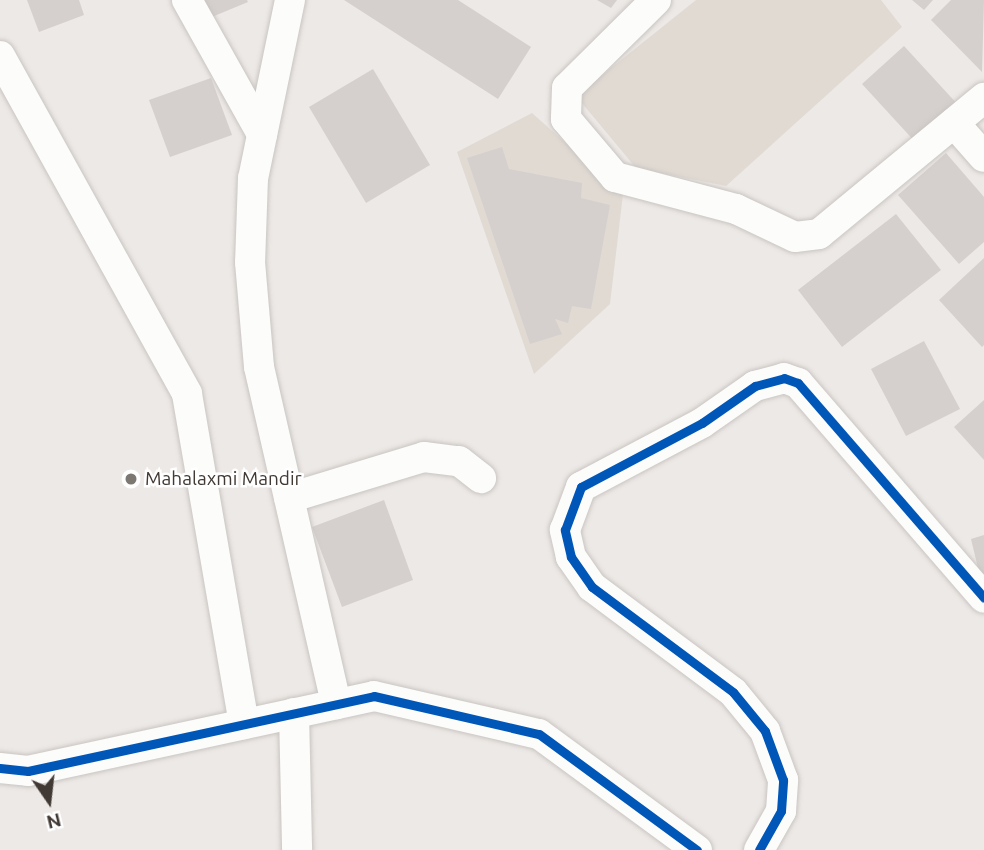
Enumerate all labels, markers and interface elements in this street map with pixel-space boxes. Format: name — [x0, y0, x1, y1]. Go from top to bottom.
place label: Mahalaxmi Mandir — [145, 468, 302, 490]
marker: Mahalaxmi Mandir — [123, 471, 139, 487]
north arrow — [14, 766, 84, 836]
text: N — [45, 809, 64, 834]

